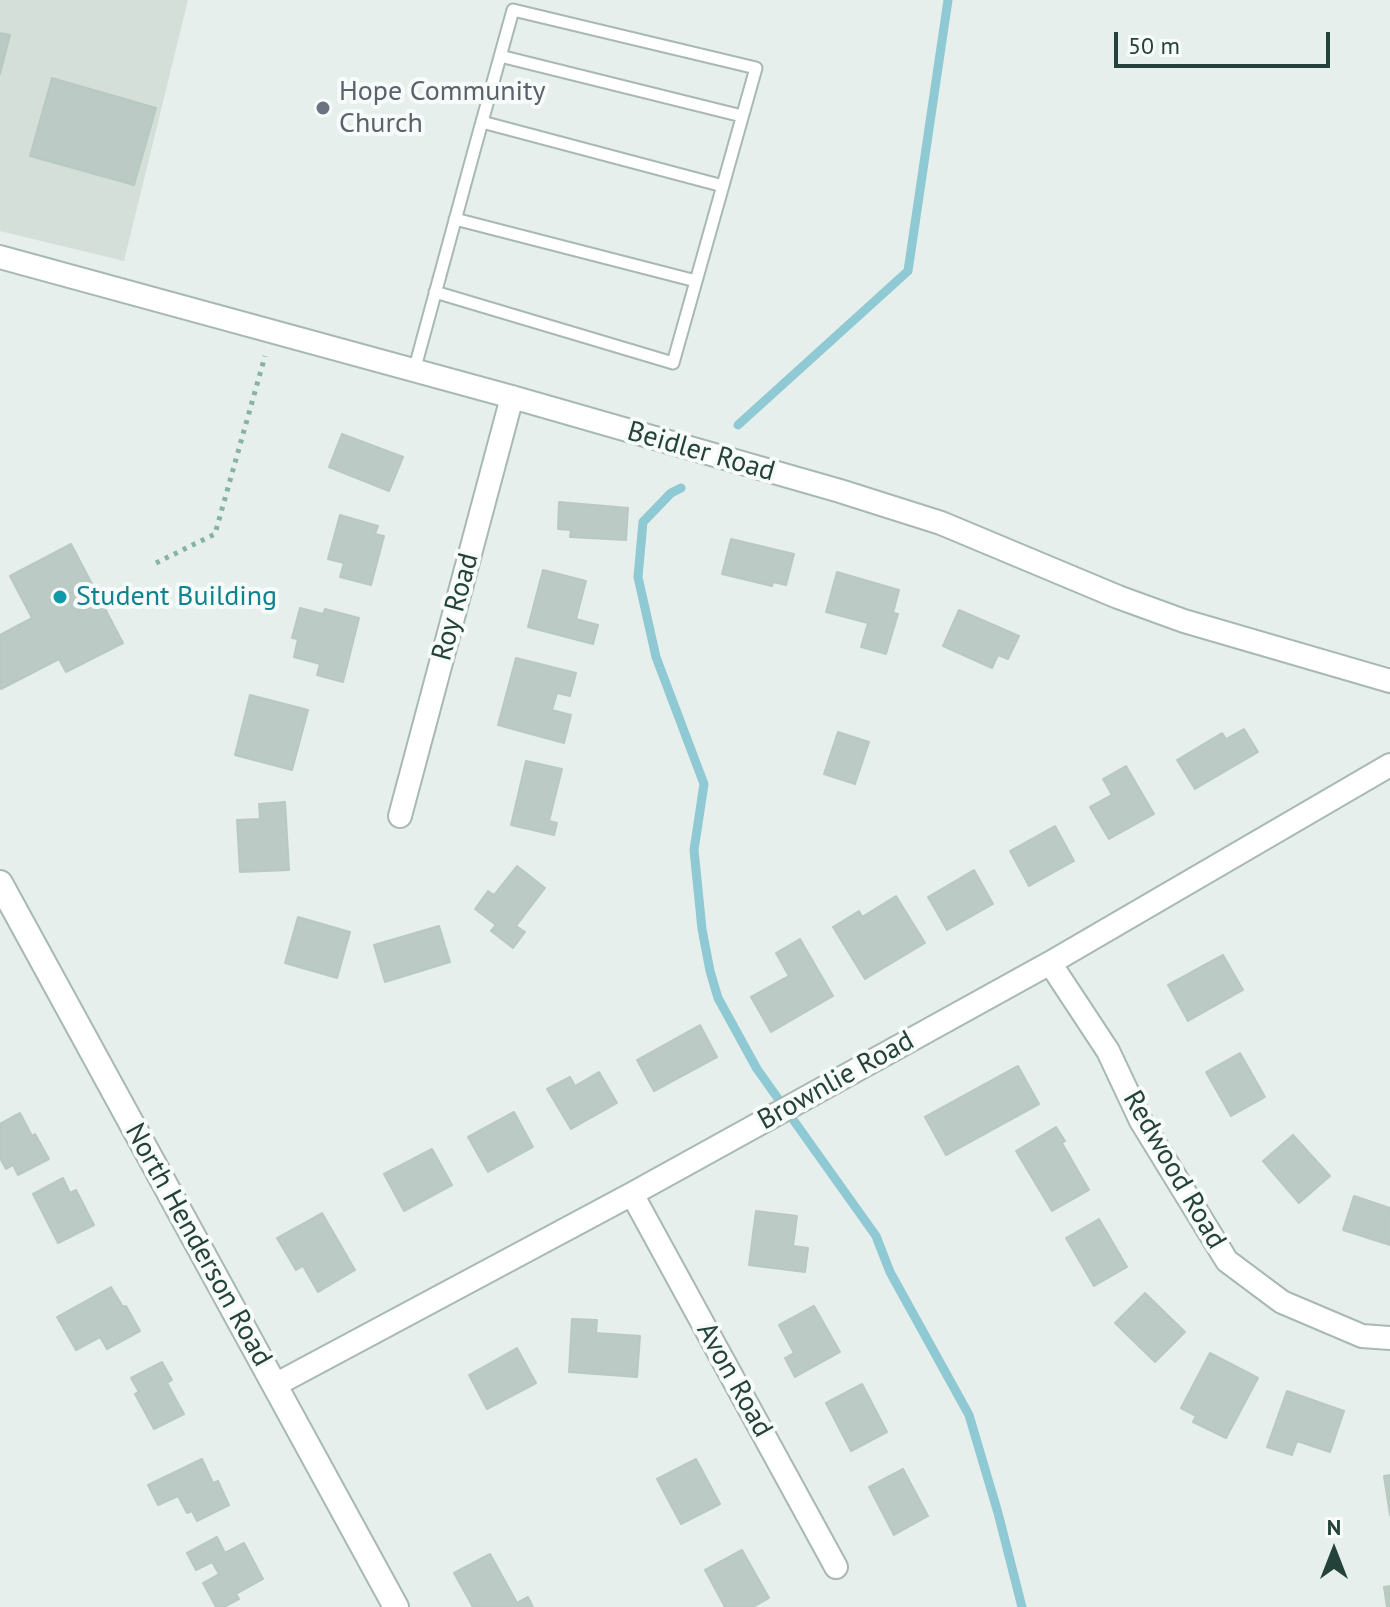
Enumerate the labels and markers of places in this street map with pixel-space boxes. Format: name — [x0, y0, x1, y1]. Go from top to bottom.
place label: Hope Community Church — [339, 75, 546, 141]
marker: Hope Community Church — [314, 99, 332, 117]
place label: Student Building — [76, 580, 277, 614]
marker: Student Building — [51, 588, 69, 606]

